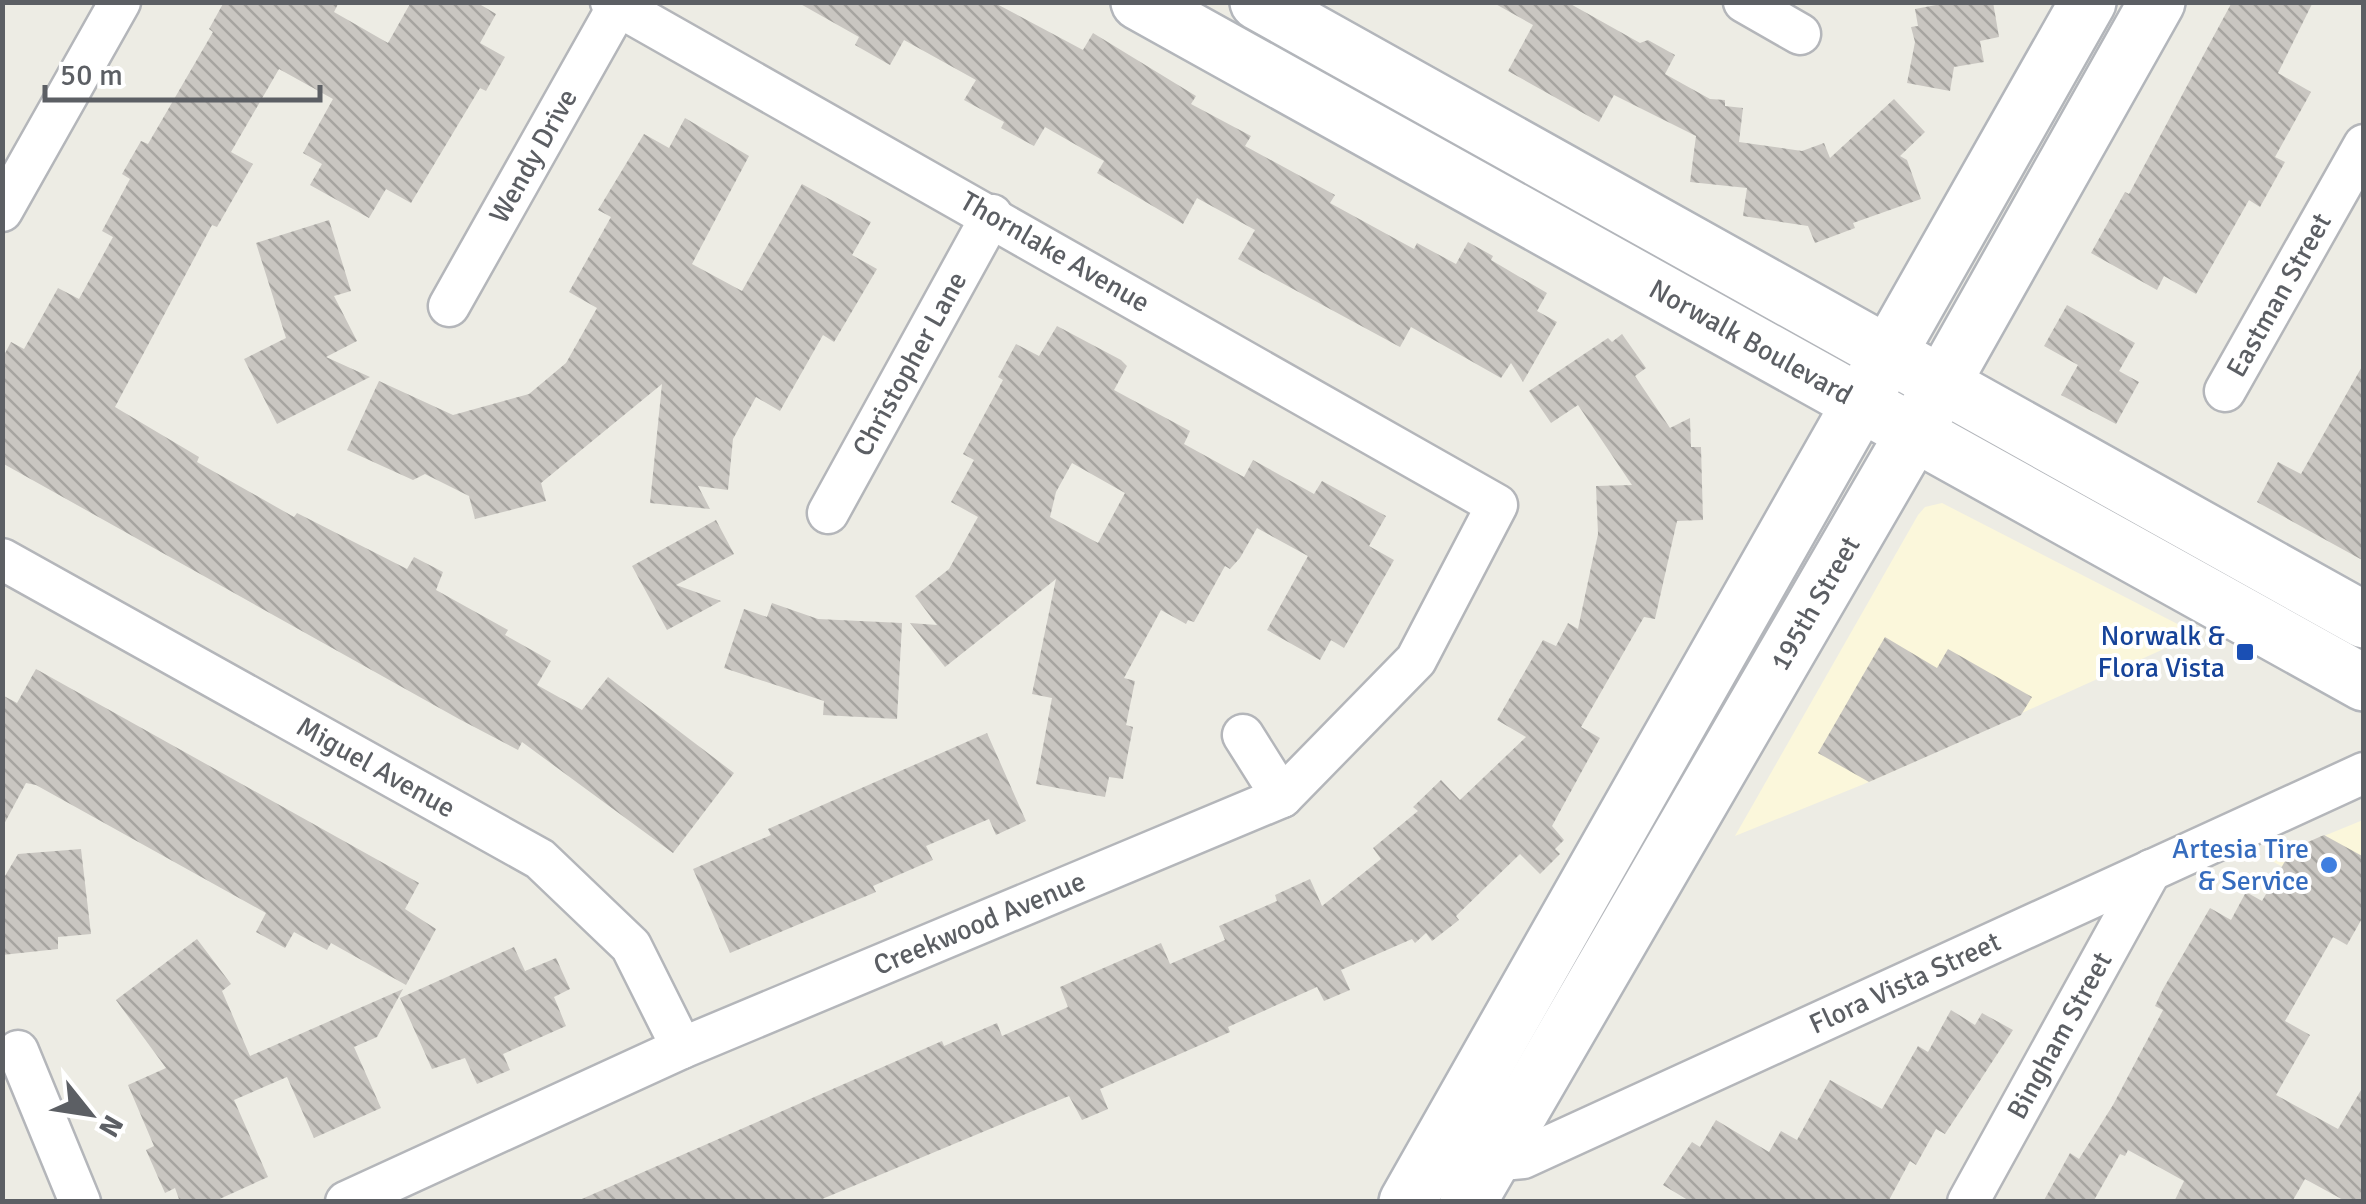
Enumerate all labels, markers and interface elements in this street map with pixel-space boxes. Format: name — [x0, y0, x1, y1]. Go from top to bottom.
scale bar — [45, 40, 320, 102]
text: 50 m — [60, 57, 123, 94]
street label: Wendy Drive — [482, 83, 585, 229]
street label: Thornlake Avenue — [954, 184, 1156, 320]
street label: Eastman Street — [2219, 207, 2339, 383]
street label: Christopher Lane — [846, 266, 974, 462]
street label: Norwalk Boulevard — [1643, 272, 1858, 412]
street label: 195th Street — [1763, 530, 1868, 677]
place label: Norwalk & Flora Vista — [2098, 619, 2225, 685]
marker: Norwalk & Flora Vista — [2234, 641, 2256, 663]
street label: Miguel Avenue — [291, 710, 461, 825]
place label: Artesia Tire & Service — [2172, 832, 2309, 898]
marker: Artesia Tire & Service — [2318, 854, 2340, 876]
street label: Creekwood Avenue — [868, 864, 1090, 983]
street label: Flora Vista Street — [1804, 925, 2006, 1042]
street label: Bingham Street — [2000, 946, 2119, 1125]
north arrow — [40, 1064, 140, 1164]
text: N — [91, 1109, 130, 1143]

